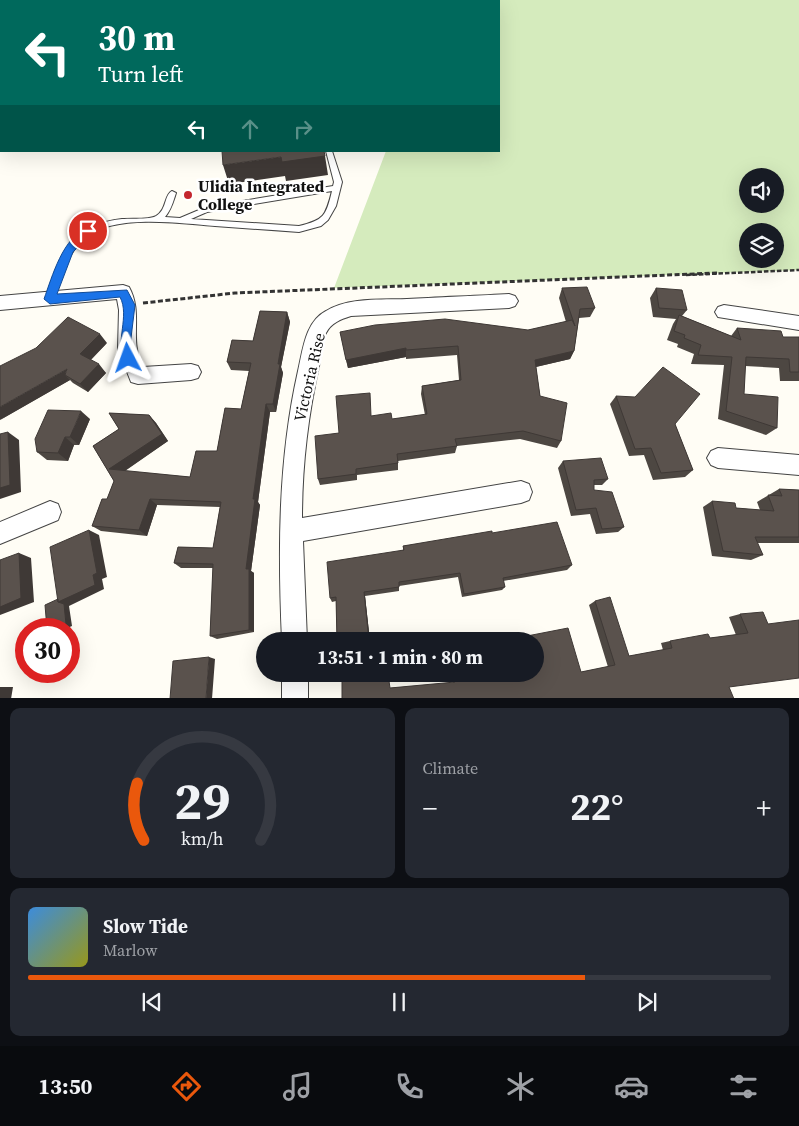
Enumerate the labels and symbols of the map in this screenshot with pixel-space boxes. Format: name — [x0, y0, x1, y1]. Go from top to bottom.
place label: Ulidia Integrated College — [198, 175, 325, 215]
marker: Ulidia Integrated College — [182, 189, 194, 201]
pin — [67, 210, 109, 252]
street label: Victoria Rise — [288, 330, 330, 424]
position arrow — [101, 331, 153, 383]
speed limit sign: 30 — [15, 618, 80, 683]

